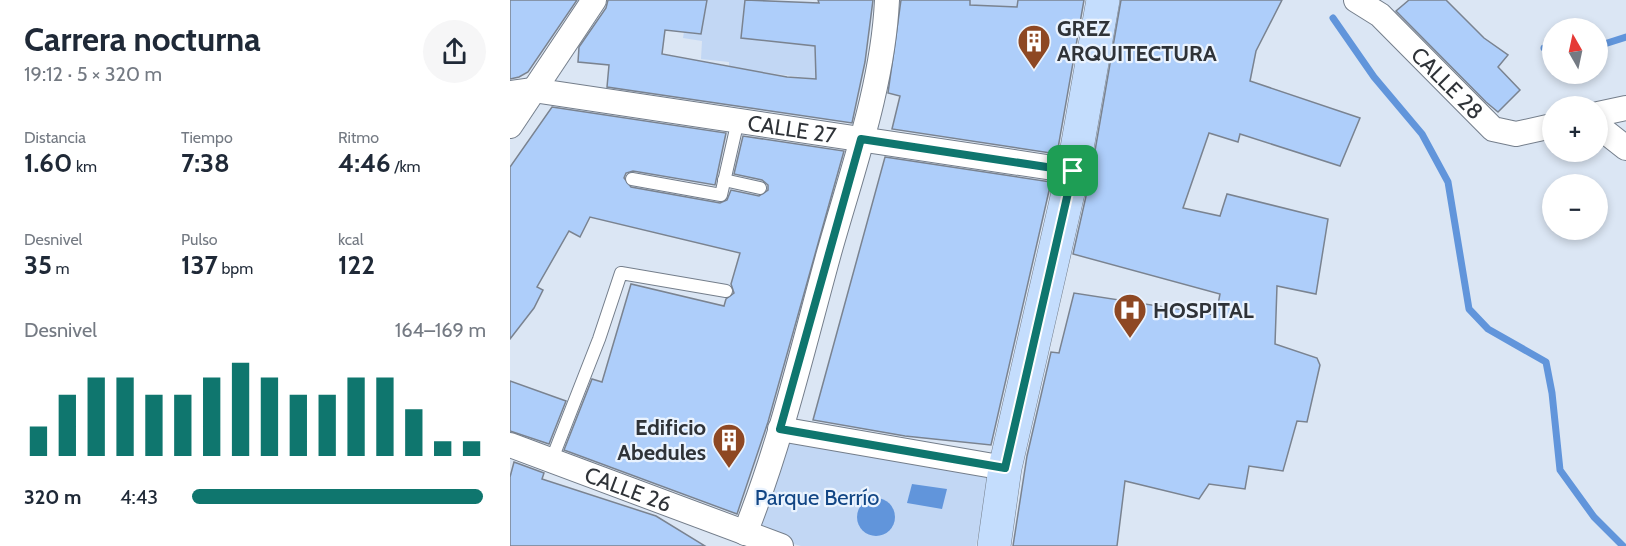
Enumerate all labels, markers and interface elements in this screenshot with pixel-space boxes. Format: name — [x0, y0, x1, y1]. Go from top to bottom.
place label: GREZ ARQUITECTURA — [1057, 15, 1217, 67]
north arrow — [1542, 18, 1608, 84]
map controls — [1542, 18, 1608, 240]
text: Carrera nocturna — [24, 19, 261, 59]
button: share — [423, 20, 486, 83]
building icon: GREZ ARQUITECTURA — [1016, 23, 1052, 70]
street label: CALLE 28 — [1406, 41, 1489, 125]
text: 19:12 · 5 × 320 m — [24, 62, 162, 86]
button: + — [1542, 96, 1608, 162]
street label: CALLE 27 — [746, 109, 838, 149]
text: Distancia — [24, 128, 86, 147]
text: Tiempo — [181, 128, 233, 147]
text: Ritmo — [338, 128, 379, 147]
pin — [1047, 145, 1098, 196]
text: 1.60 — [24, 147, 72, 179]
text: 7:38 — [181, 147, 230, 179]
text: 4:46 — [338, 147, 391, 179]
icon: arrive — [1056, 154, 1089, 187]
text: km — [72, 157, 97, 176]
text: /km — [391, 157, 421, 176]
button: − — [1542, 174, 1608, 240]
text: Desnivel — [24, 230, 82, 249]
text: Pulso — [181, 230, 218, 249]
text: kcal — [338, 230, 364, 249]
text: 35 — [24, 249, 52, 281]
text: 137 — [181, 249, 218, 281]
text: 122 — [338, 249, 375, 281]
text: m — [52, 259, 70, 278]
text: bpm — [218, 259, 253, 278]
hospital icon: HOSPITAL — [1112, 292, 1148, 339]
place label: HOSPITAL — [1153, 297, 1254, 324]
text: Desnivel — [24, 318, 97, 342]
text: 164–169 m — [395, 318, 486, 342]
place label: Edificio Abedules — [617, 414, 706, 466]
building icon: Edificio Abedules — [711, 422, 747, 469]
street label: CALLE 26 — [581, 461, 675, 517]
park label: Parque Berrío — [755, 484, 879, 511]
text: 320 m — [24, 485, 81, 509]
text: 4:43 — [120, 485, 158, 509]

